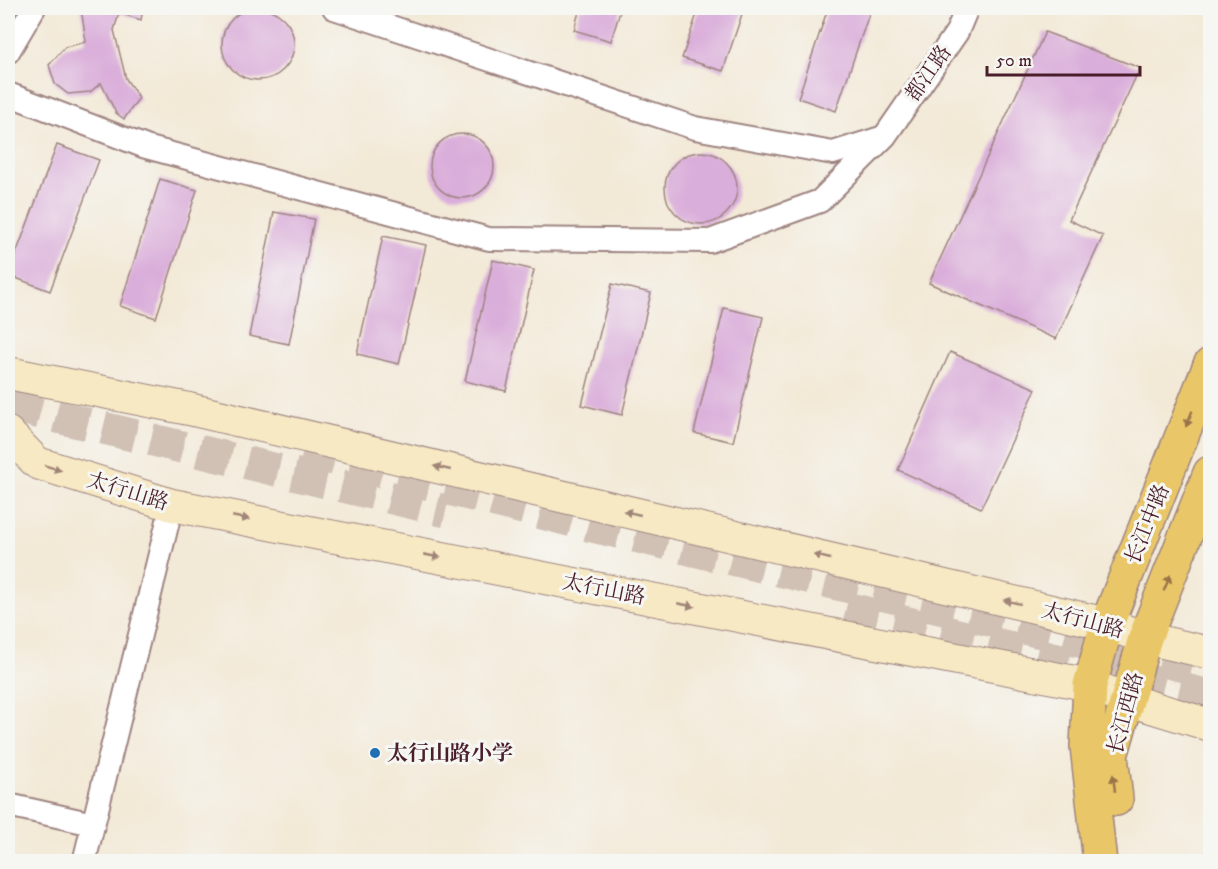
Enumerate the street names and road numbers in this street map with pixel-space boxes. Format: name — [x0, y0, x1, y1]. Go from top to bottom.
street label: 都江路 — [900, 40, 958, 107]
street label: 太行山路 — [84, 467, 172, 517]
street label: 长江中路 — [1120, 481, 1176, 568]
street label: 太行山路 — [560, 569, 648, 611]
street label: 太行山路 — [1039, 598, 1127, 644]
street label: 长江西路 — [1103, 669, 1149, 757]

